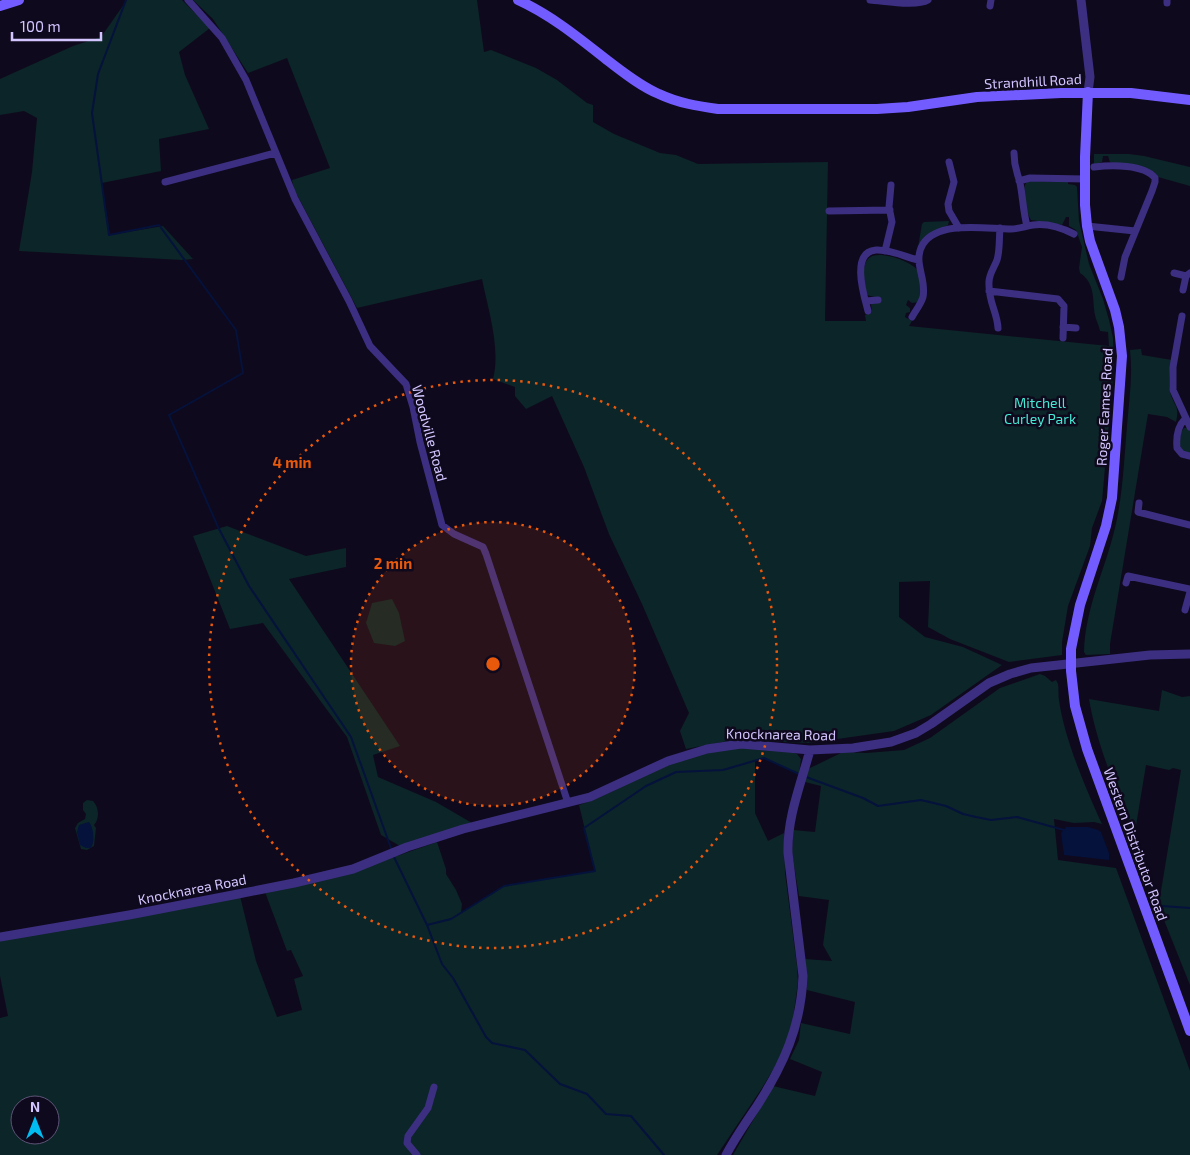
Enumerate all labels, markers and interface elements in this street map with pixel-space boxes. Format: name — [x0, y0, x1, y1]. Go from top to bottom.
scale bar — [12, 10, 101, 42]
text: 100 m — [20, 17, 61, 35]
street label: Strandhill Road — [984, 70, 1082, 92]
street label: Roger Eames Road — [1092, 348, 1116, 466]
street label: Woodville Road — [409, 383, 451, 483]
park label: Mitchell Curley Park — [1004, 394, 1076, 427]
text: 4 min — [272, 453, 312, 471]
text: 2 min — [374, 554, 412, 572]
centre of rings — [484, 655, 502, 673]
street label: Knocknarea Road — [726, 725, 836, 743]
street label: Western Distributor Road — [1100, 765, 1172, 923]
street label: Knocknarea Road — [136, 870, 248, 908]
north arrow — [10, 1095, 60, 1145]
text: N — [30, 1098, 40, 1115]

